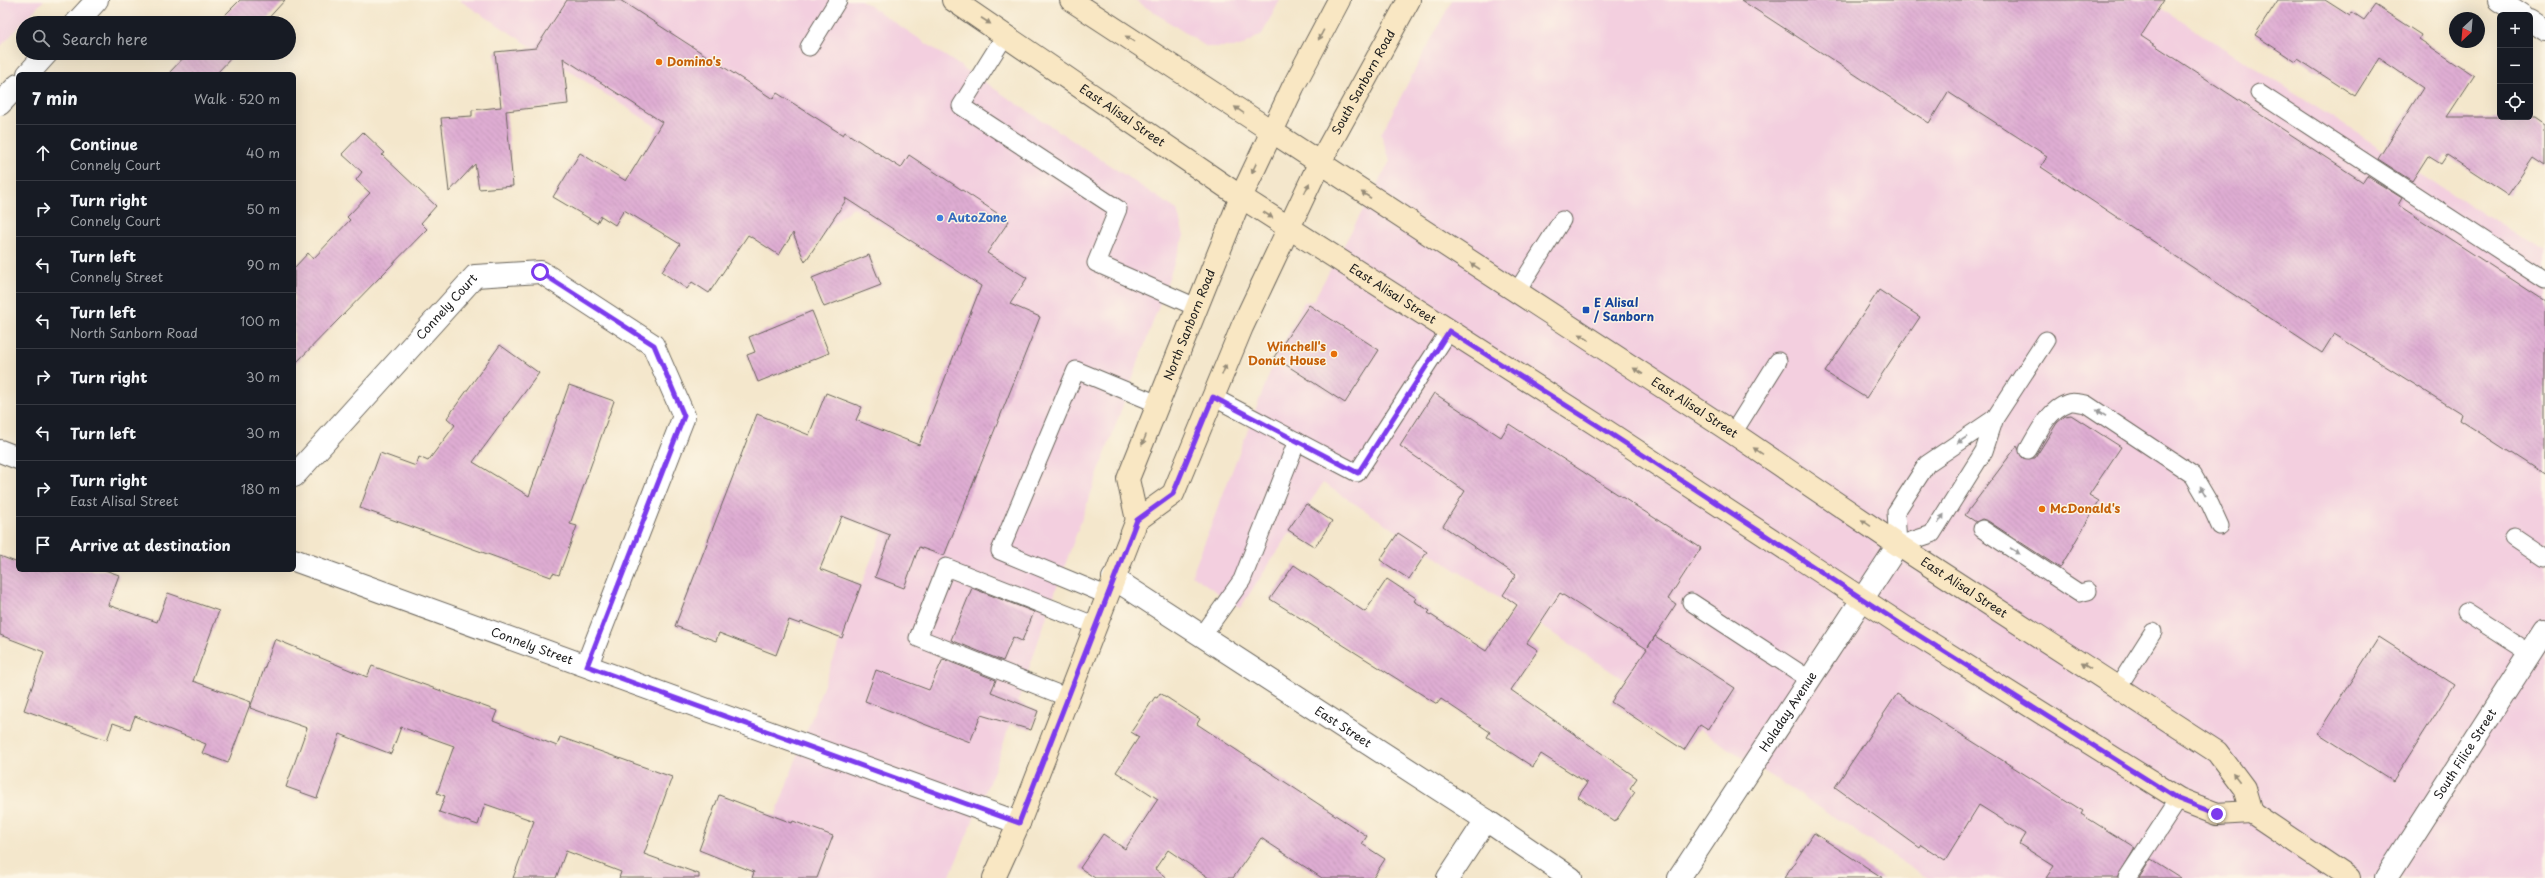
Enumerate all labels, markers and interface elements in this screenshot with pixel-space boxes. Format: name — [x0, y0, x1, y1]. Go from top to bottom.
north arrow — [2449, 12, 2485, 48]
map controls — [2497, 12, 2533, 120]
button: + — [2497, 12, 2533, 48]
search box — [16, 16, 296, 60]
one-way arrow — [981, 17, 991, 25]
street label: South Sanborn Road — [1327, 26, 1399, 138]
icon: search — [30, 27, 52, 49]
text: Search here — [62, 27, 148, 50]
one-way arrow — [1318, 29, 1324, 40]
one-way arrow — [1124, 35, 1136, 42]
button: − — [2497, 48, 2533, 84]
place label: Domino's — [667, 52, 721, 70]
marker: Domino's — [654, 57, 664, 67]
street label: East Alisal Street — [1076, 79, 1169, 151]
button: locate — [2497, 84, 2533, 120]
text: 7 min — [32, 85, 78, 111]
text: Walk · 520 m — [194, 89, 280, 108]
one-way arrow — [1233, 106, 1244, 114]
text: Continue — [70, 132, 138, 155]
icon: ahead — [32, 142, 54, 164]
text: 40 m — [246, 143, 280, 162]
text: Connely Court — [70, 155, 161, 174]
one-way arrow — [1251, 162, 1257, 174]
one-way arrow — [1305, 182, 1311, 194]
text: Turn right — [70, 188, 147, 211]
one-way arrow — [1361, 191, 1371, 199]
icon: right — [32, 198, 54, 220]
text: 50 m — [246, 199, 280, 218]
place label: AutoZone — [948, 208, 1007, 226]
text: Connely Court — [70, 211, 161, 230]
one-way arrow — [1262, 211, 1274, 218]
marker: AutoZone — [935, 213, 945, 223]
text: Turn left — [70, 244, 136, 267]
icon: left — [32, 254, 54, 276]
text: 90 m — [247, 255, 280, 274]
street label: East Alisal Street — [1346, 259, 1440, 328]
one-way arrow — [1469, 262, 1480, 270]
route start — [531, 263, 549, 281]
street label: North Sanborn Road — [1159, 266, 1219, 383]
text: Connely Street — [70, 267, 163, 286]
street label: Connely Court — [411, 269, 481, 343]
place label: E Alisal / Sanborn — [1593, 293, 1654, 325]
text: Turn left — [70, 300, 136, 323]
marker: E Alisal / Sanborn — [1581, 305, 1591, 315]
icon: left — [32, 310, 54, 332]
text: 100 m — [240, 311, 280, 330]
text: North Sanborn Road — [70, 323, 198, 342]
one-way arrow — [1579, 333, 1589, 341]
place label: Winchell's Donut House — [1248, 337, 1326, 369]
marker: Winchell's Donut House — [1329, 349, 1339, 359]
one-way arrow — [1222, 363, 1228, 375]
text: Turn right — [70, 365, 147, 388]
icon: right — [32, 366, 54, 388]
text: 30 m — [246, 367, 280, 386]
one-way arrow — [1632, 368, 1643, 375]
street label: East Alisal Street — [1648, 372, 1742, 442]
one-way arrow — [2095, 409, 2106, 417]
text: Turn left — [70, 421, 136, 444]
icon: left — [32, 422, 54, 444]
text: 30 m — [246, 423, 280, 442]
one-way arrow — [1141, 435, 1147, 446]
one-way arrow — [1957, 436, 1968, 444]
one-way arrow — [1752, 447, 1764, 454]
text: Turn right — [70, 468, 147, 491]
icon: right — [32, 478, 54, 500]
text: 180 m — [241, 479, 280, 498]
one-way arrow — [2200, 485, 2207, 497]
text: East Alisal Street — [70, 491, 178, 510]
place label: McDonald's — [2050, 499, 2120, 517]
marker: McDonald's — [2037, 504, 2047, 514]
one-way arrow — [1937, 513, 1944, 525]
one-way arrow — [1860, 520, 1871, 527]
text: Arrive at destination — [70, 533, 231, 556]
icon: arrive — [32, 534, 54, 556]
one-way arrow — [2010, 547, 2020, 555]
street label: East Alisal Street — [1918, 552, 2011, 622]
street label: Connely Street — [489, 622, 576, 668]
one-way arrow — [2080, 662, 2091, 669]
street label: Holaday Avenue — [1755, 667, 1821, 755]
street label: East Street — [1311, 701, 1376, 752]
street label: South Filice Street — [2429, 705, 2500, 803]
one-way arrow — [2231, 771, 2240, 782]
route end — [2208, 805, 2226, 823]

